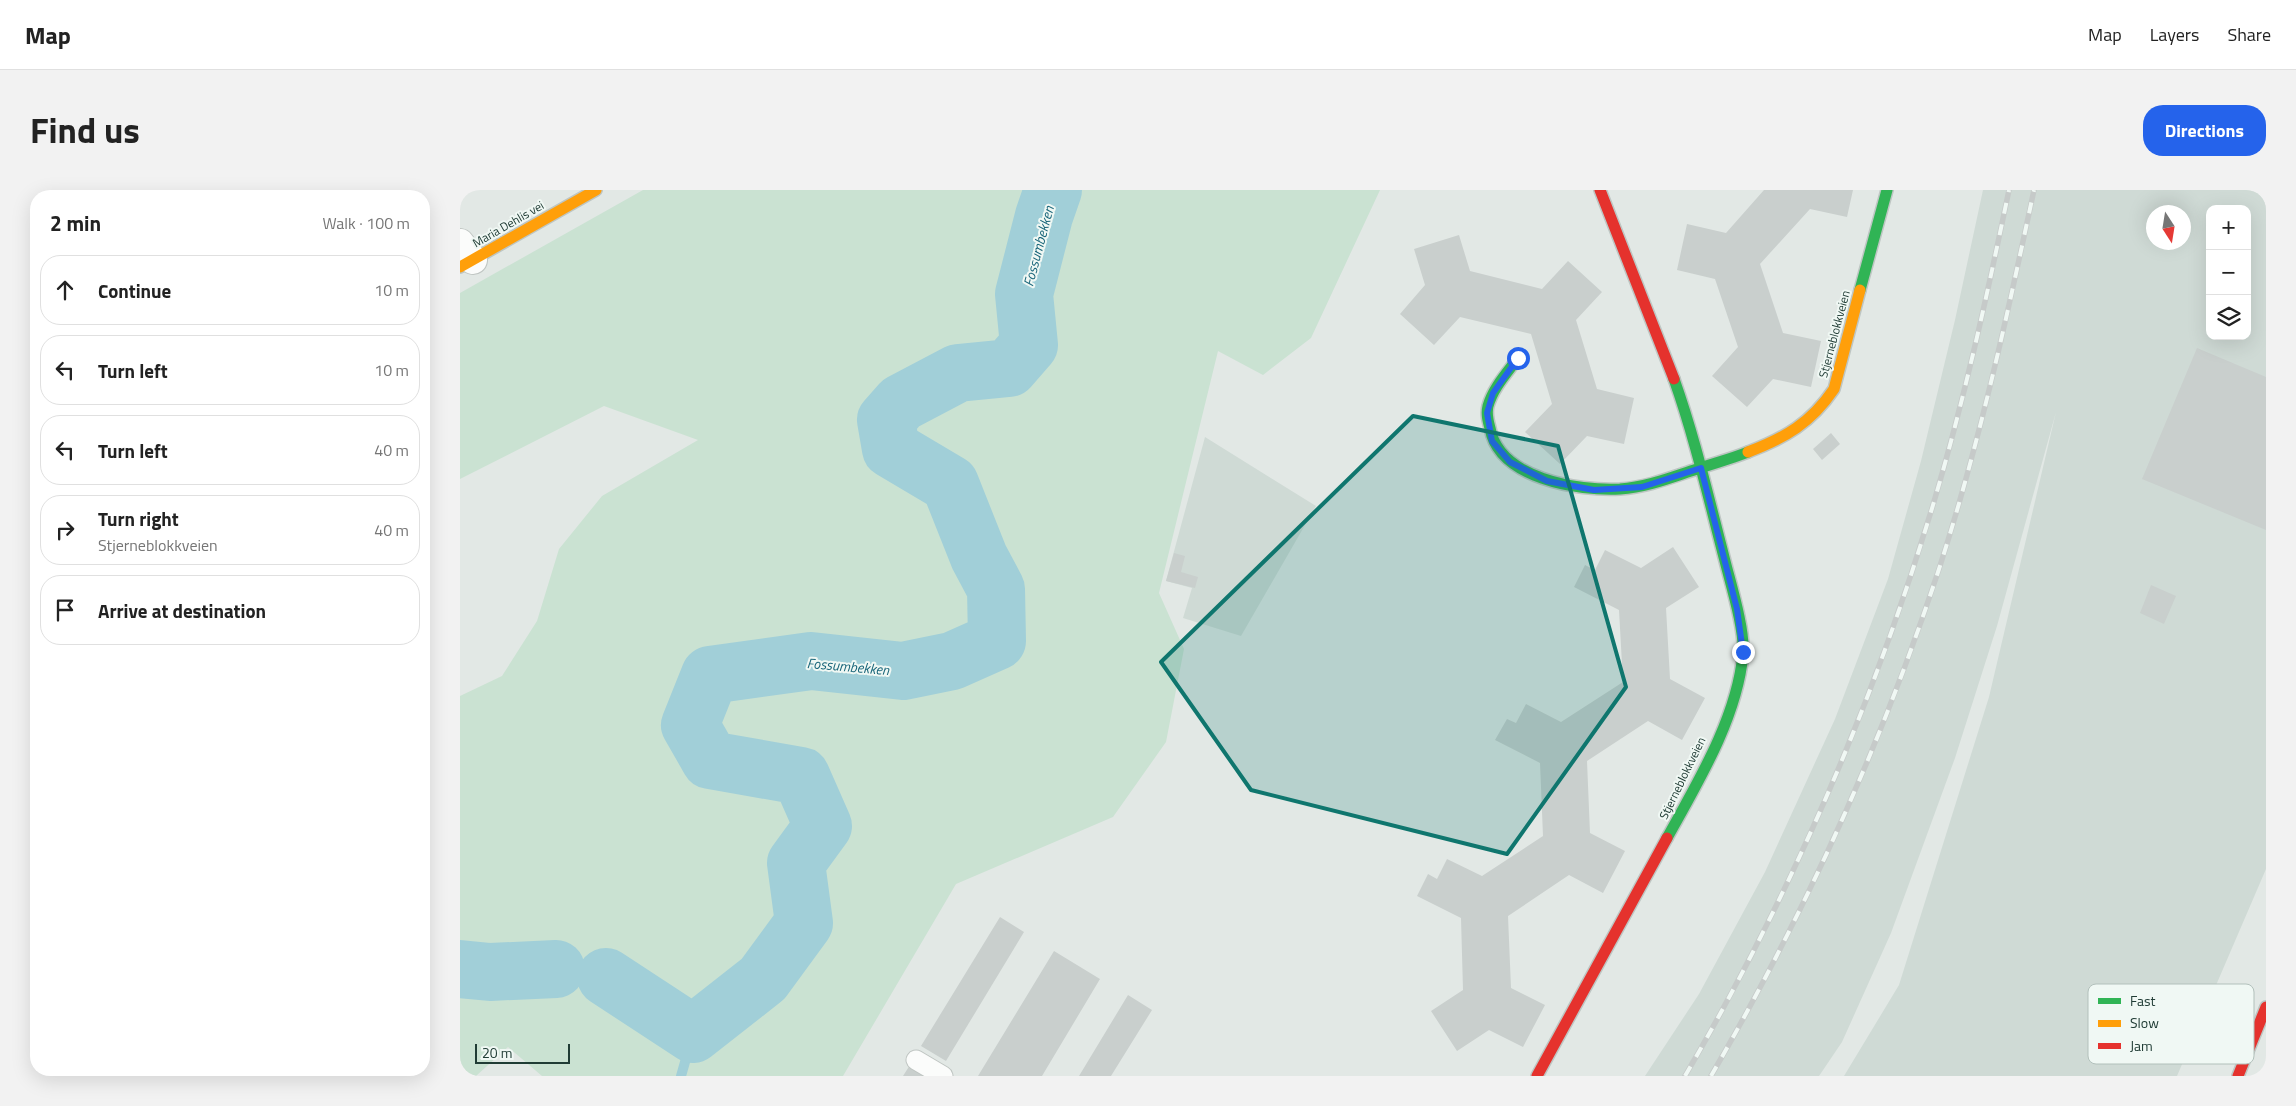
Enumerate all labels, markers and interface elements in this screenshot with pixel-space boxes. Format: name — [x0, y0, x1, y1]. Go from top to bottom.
text: Map — [25, 17, 71, 53]
text: Map — [2088, 21, 2122, 48]
text: Layers — [2150, 21, 2199, 48]
text: Share — [2227, 21, 2271, 48]
text: Find us — [30, 103, 140, 157]
button: Directions — [2143, 105, 2266, 156]
street label: Maria Dehlis vei — [469, 196, 547, 252]
water label: Fossumbekken — [1017, 202, 1059, 289]
north arrow — [2146, 205, 2191, 250]
map controls — [2206, 205, 2251, 340]
button: + — [2206, 205, 2251, 250]
text: 2 min — [50, 207, 101, 239]
text: Walk · 100 m — [322, 211, 410, 235]
button: − — [2206, 250, 2251, 295]
icon: ahead — [51, 276, 79, 304]
text: Continue — [98, 276, 171, 305]
text: 10 m — [374, 278, 409, 302]
street label: Stjerneblokkveien — [1813, 288, 1855, 380]
button: layers — [2206, 295, 2251, 340]
route start — [1507, 347, 1530, 370]
icon: left — [51, 356, 79, 384]
text: Turn left — [98, 356, 168, 385]
text: 10 m — [374, 358, 409, 382]
icon: left — [51, 436, 79, 464]
text: Turn left — [98, 436, 168, 465]
text: 40 m — [374, 438, 409, 462]
text: Turn right — [98, 504, 179, 533]
icon: right — [51, 516, 79, 544]
text: 40 m — [374, 518, 409, 542]
text: Stjerneblokkveien — [98, 533, 218, 557]
icon: arrive — [51, 596, 79, 624]
text: Arrive at destination — [98, 596, 266, 625]
route end — [1732, 641, 1755, 664]
water label: Fossumbekken — [806, 652, 891, 680]
street label: Stjerneblokkveien — [1654, 734, 1710, 822]
legend — [2088, 984, 2254, 1064]
text: Fast — [2130, 990, 2155, 1011]
text: Slow — [2130, 1012, 2159, 1033]
text: Jam — [2130, 1035, 2153, 1056]
scale bar — [475, 1041, 570, 1064]
text: 20 m — [482, 1042, 512, 1063]

